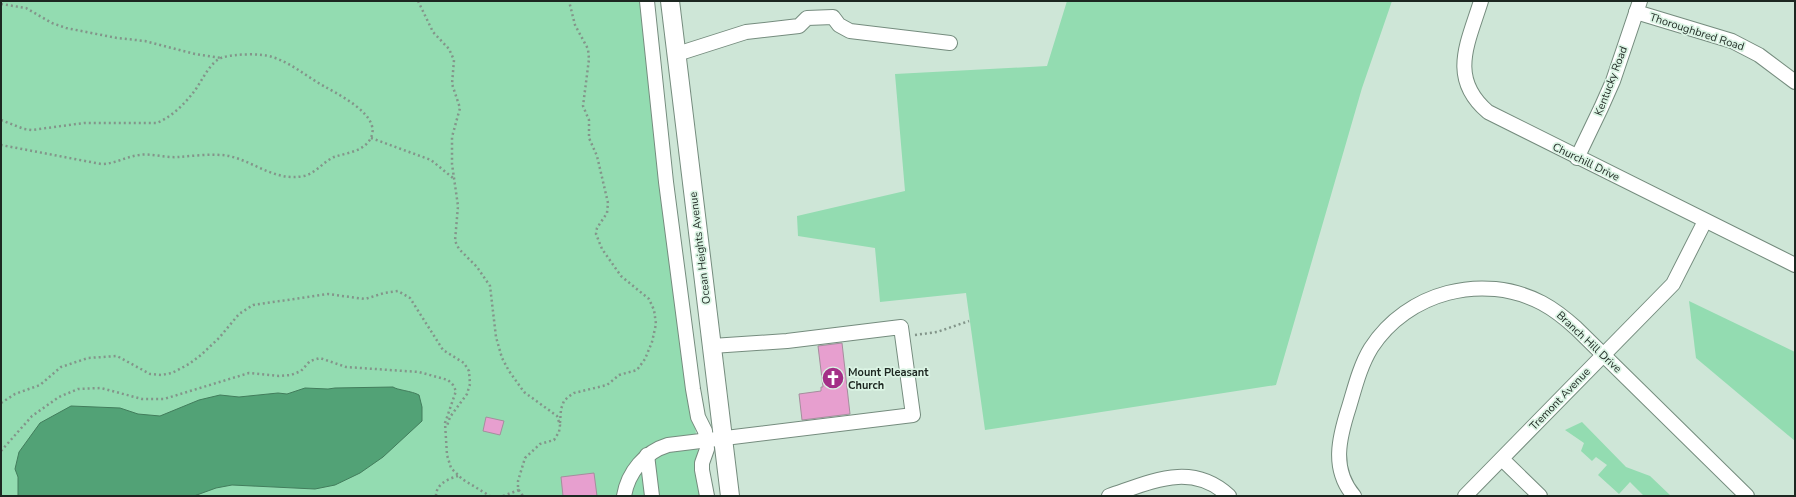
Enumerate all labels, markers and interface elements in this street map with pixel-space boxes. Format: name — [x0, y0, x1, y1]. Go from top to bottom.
street label: Thoroughbred Road — [1648, 10, 1746, 54]
street label: Kentucky Road — [1591, 44, 1631, 118]
street label: Churchill Drive — [1550, 139, 1622, 185]
street label: Ocean Heights Avenue — [686, 191, 714, 305]
street label: Branch Hill Drive — [1553, 308, 1625, 376]
street label: Tremont Avenue — [1526, 364, 1594, 433]
church icon: Mount Pleasant Church — [820, 365, 846, 391]
place label: Mount Pleasant Church — [848, 365, 929, 393]

